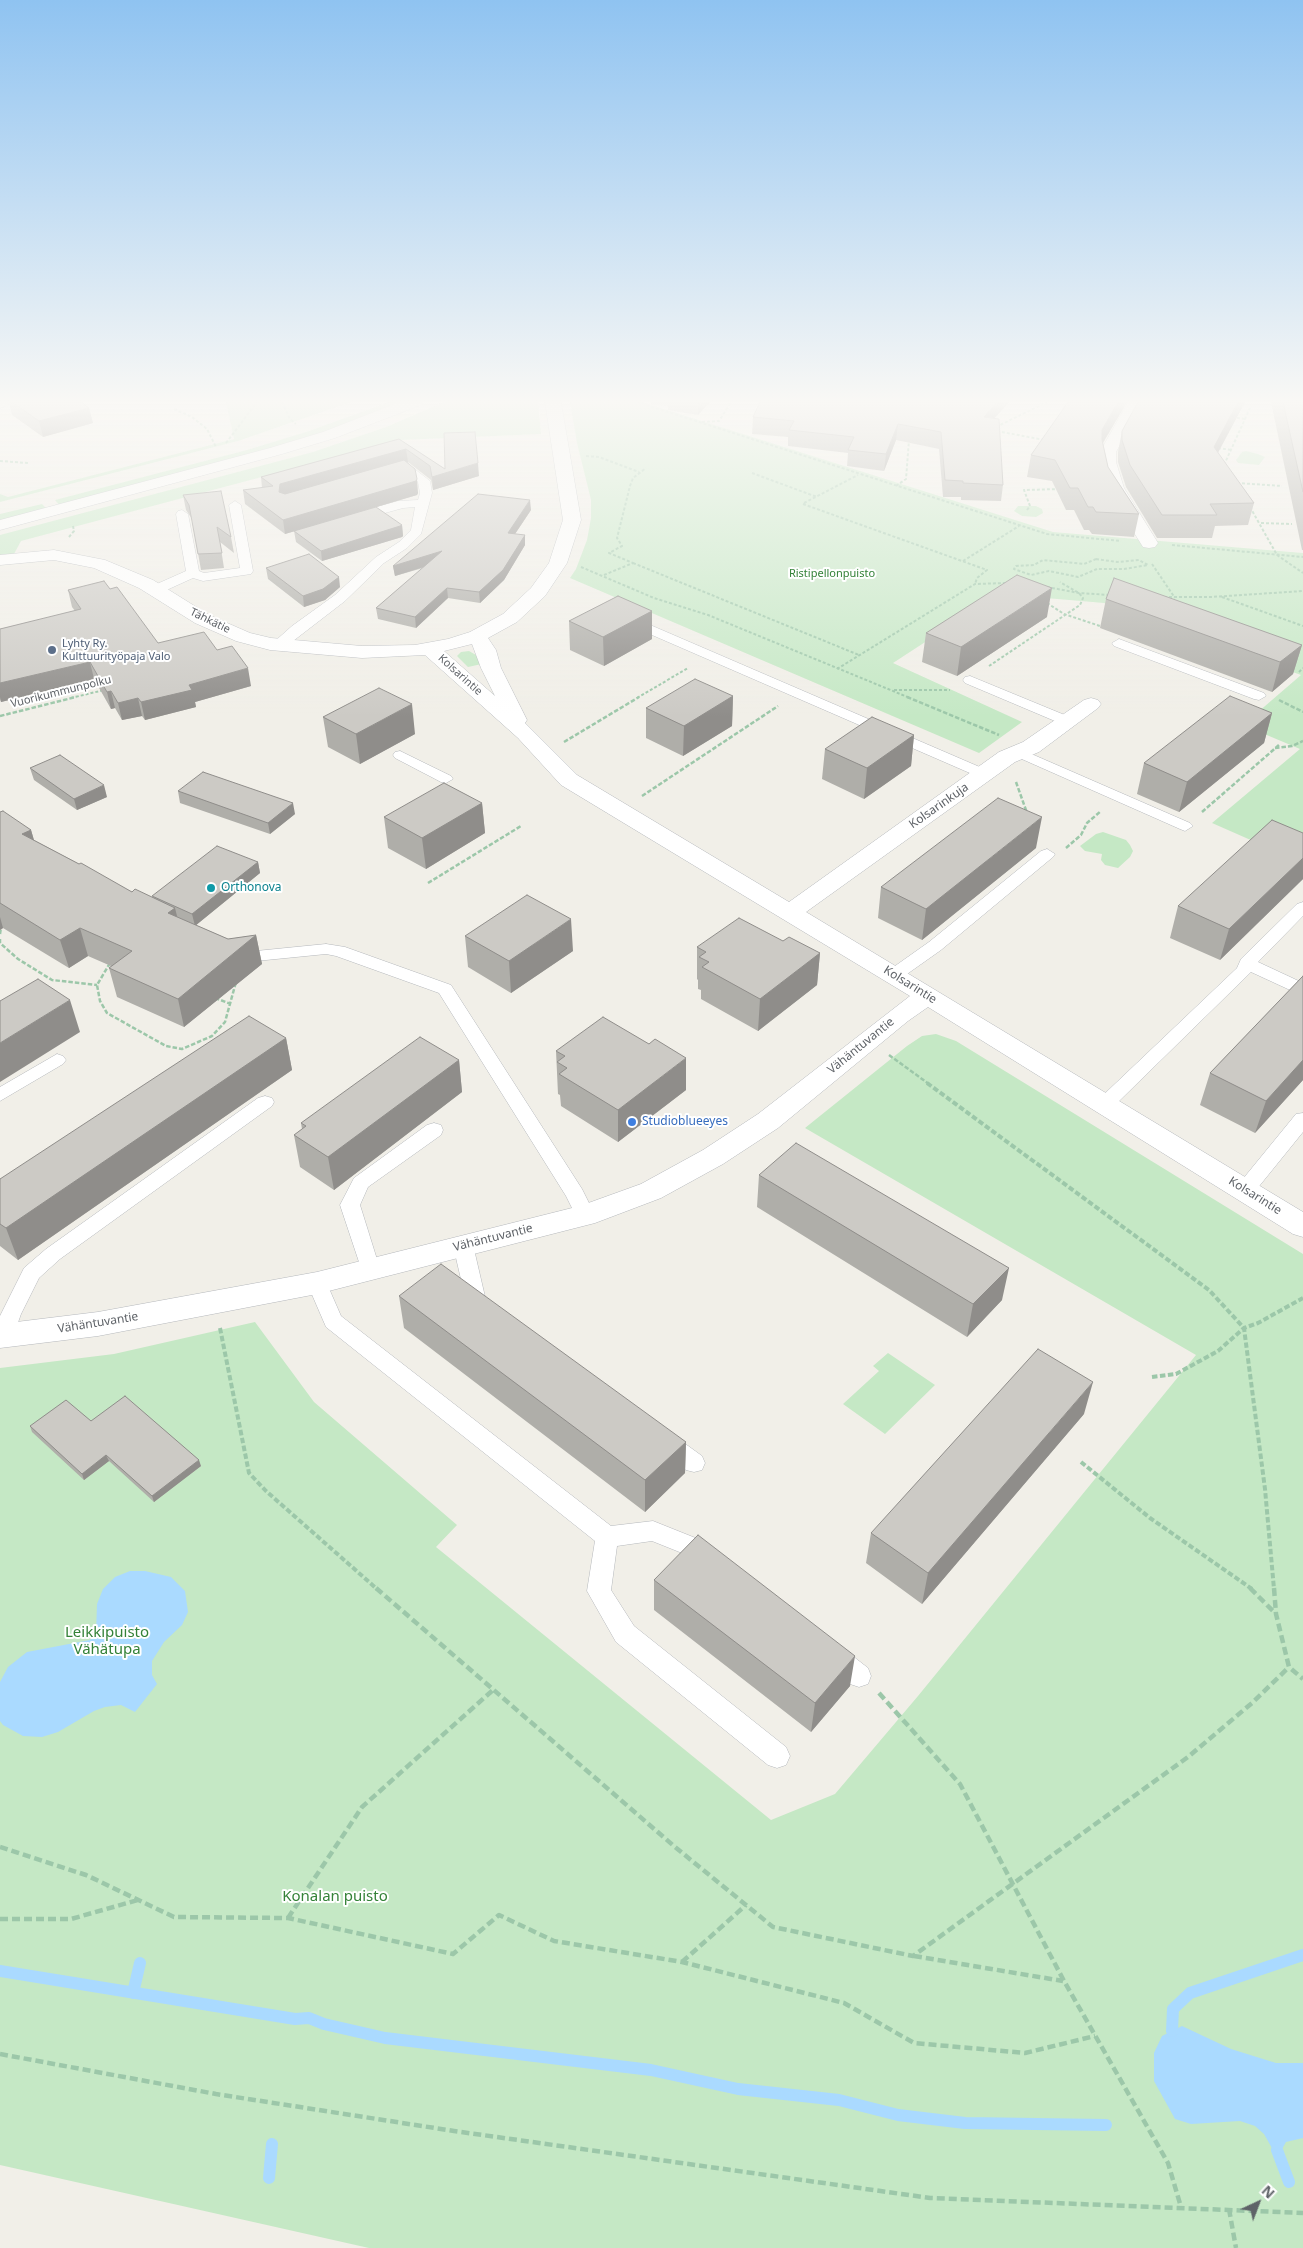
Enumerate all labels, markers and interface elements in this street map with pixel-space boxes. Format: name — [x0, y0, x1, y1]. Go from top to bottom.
park label: Ristipellonpuisto — [789, 567, 875, 581]
street label: Tähkätie — [188, 606, 232, 636]
place label: Lyhty Ry. Kulttuurityöpaja Valo — [62, 637, 170, 663]
marker: Lyhty Ry. Kulttuurityöpaja Valo — [46, 644, 58, 656]
street label: Kolsarintie — [435, 652, 485, 698]
street label: Vuorikummunpolku — [9, 673, 113, 711]
street label: Kolsarinkuja — [906, 780, 972, 832]
place label: Orthonova — [221, 881, 282, 895]
marker: Orthonova — [205, 882, 217, 894]
street label: Kolsarintie — [881, 963, 939, 1007]
street label: Vähäntuvantie — [825, 1015, 897, 1077]
place label: Studioblueeyes — [642, 1115, 728, 1129]
marker: Studioblueeyes — [626, 1116, 638, 1128]
street label: Kolsarintie — [1226, 1174, 1284, 1218]
street label: Vähäntuvantie — [452, 1221, 534, 1255]
street label: Vähäntuvantie — [57, 1310, 139, 1336]
park label: Leikkipuisto Vähätupa — [65, 1624, 149, 1659]
park label: Konalan puisto — [282, 1888, 388, 1906]
north arrow — [1233, 2178, 1283, 2228]
text: N — [1258, 2181, 1279, 2202]

